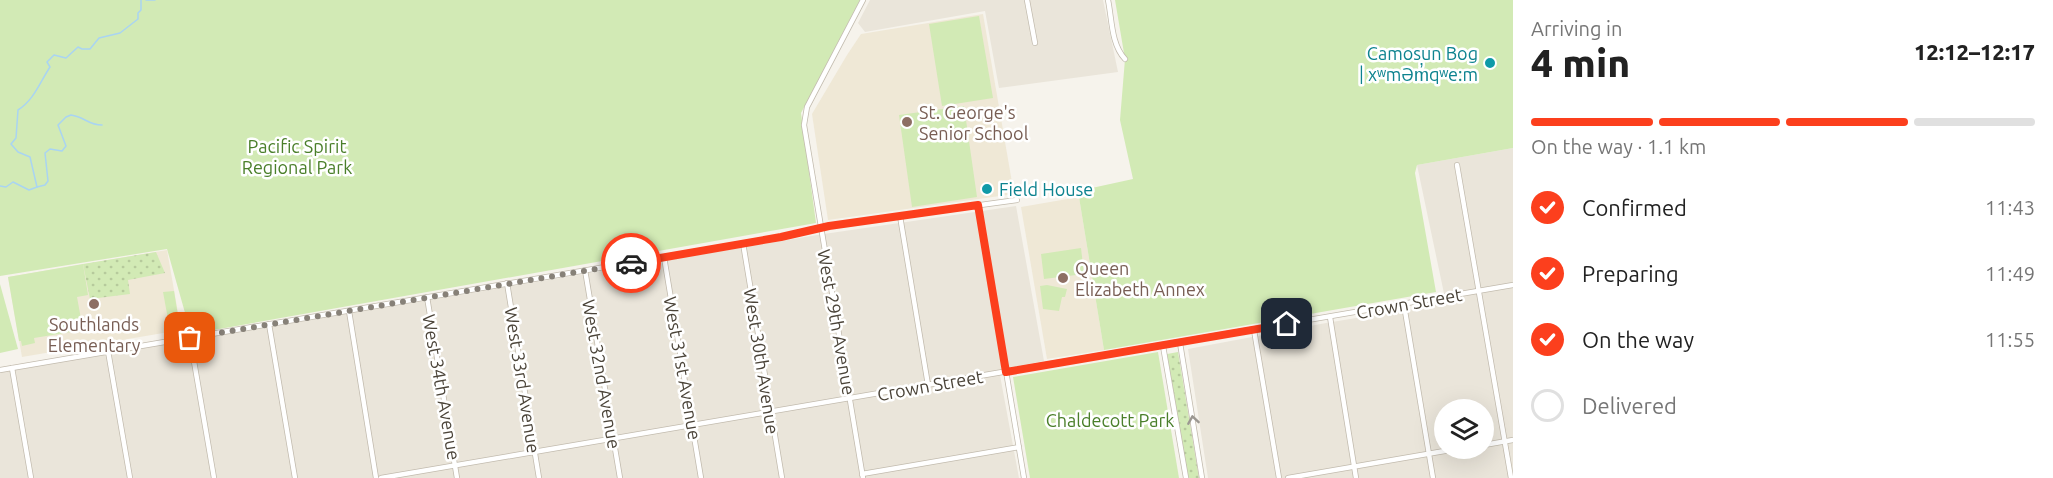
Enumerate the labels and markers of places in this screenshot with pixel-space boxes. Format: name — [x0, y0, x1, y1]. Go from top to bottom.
place label: Camosun Bog | xʷməm̓qʷe:m — [1359, 43, 1478, 84]
marker: Camosun Bog | xʷməm̓qʷe:m — [1483, 56, 1497, 70]
place label: St. George's Senior School — [919, 102, 1029, 143]
marker: St. George's Senior School — [900, 115, 914, 129]
place label: Field House — [999, 179, 1093, 199]
marker: Field House — [980, 182, 994, 196]
place label: Queen Elizabeth Annex — [1075, 258, 1205, 299]
marker: Queen Elizabeth Annex — [1056, 271, 1070, 285]
marker: Southlands Elementary — [87, 297, 101, 311]
pin — [1261, 298, 1312, 349]
pin — [164, 312, 215, 363]
place label: Southlands Elementary — [48, 314, 141, 355]

